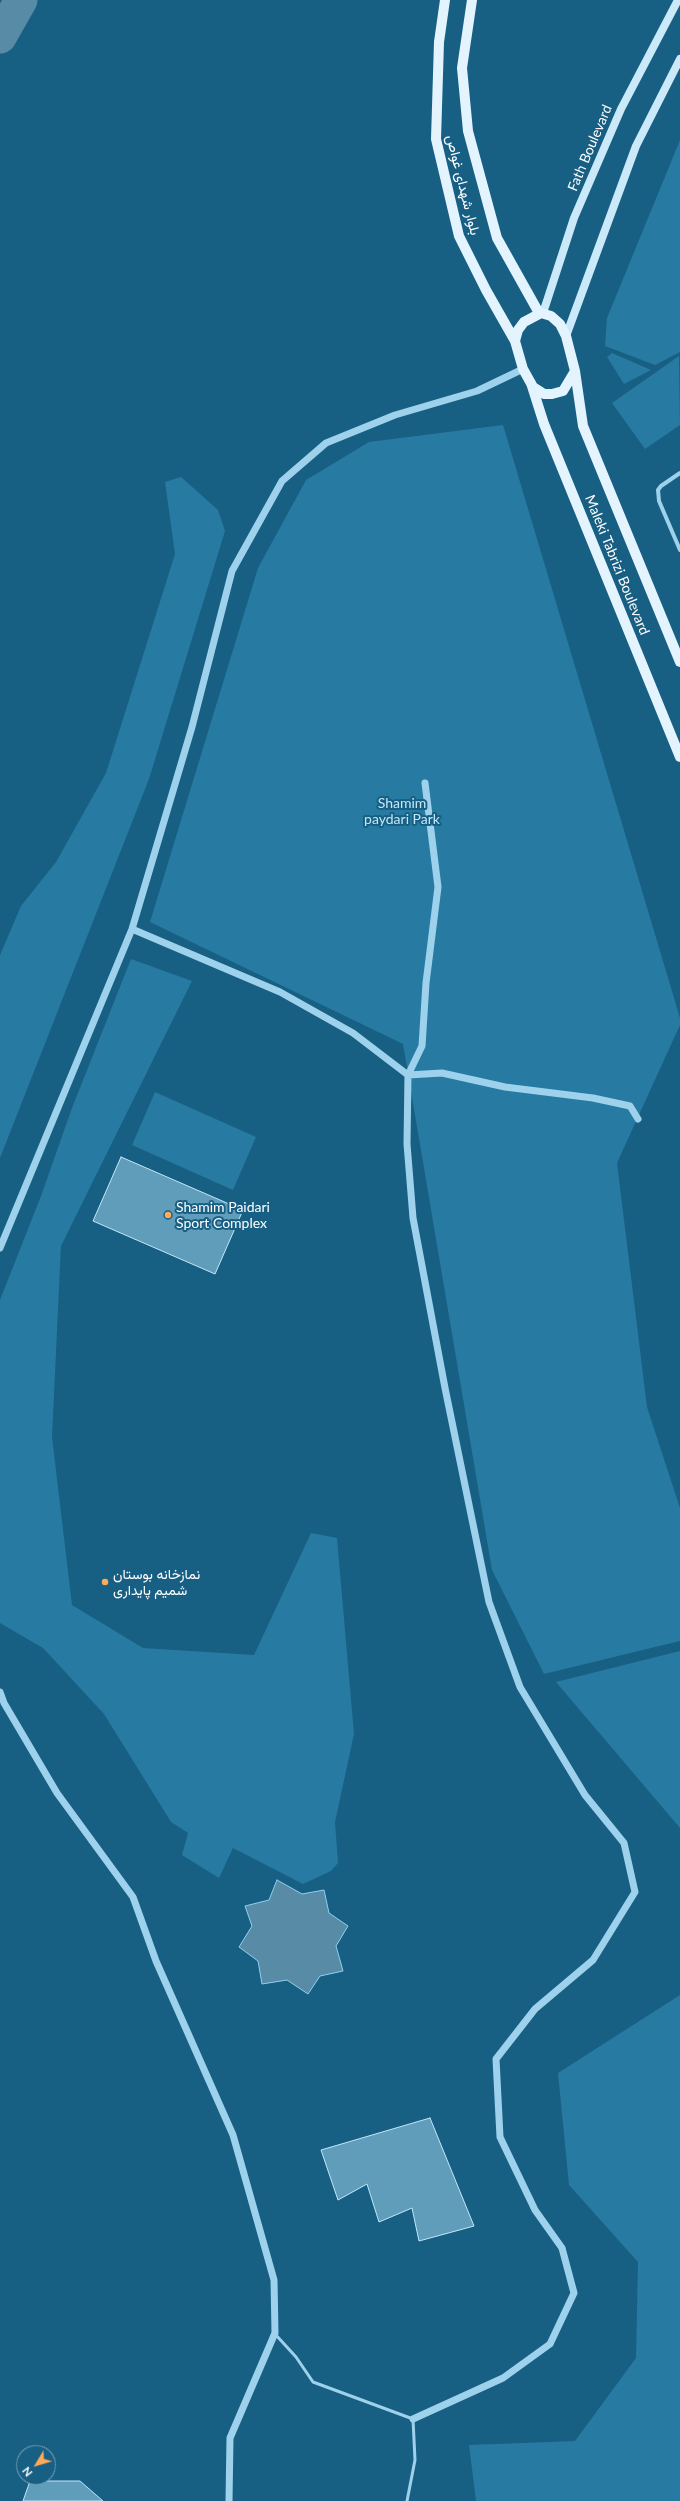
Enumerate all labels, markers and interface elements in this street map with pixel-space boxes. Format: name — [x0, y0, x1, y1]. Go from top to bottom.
street label: Fath Boulevard — [564, 102, 616, 194]
street label: بلوار شهدای غواص — [442, 133, 484, 237]
street label: Maleki Tabrizi Boulevard — [581, 492, 653, 638]
park label: Shamim paydari Park — [364, 795, 440, 828]
place label: Shamim Paidari Sport Complex — [176, 1199, 270, 1232]
marker: Shamim Paidari Sport Complex — [163, 1210, 173, 1220]
place label: نمازخانه بوستان شمیم پایداری — [113, 1566, 200, 1598]
marker: نمازخانه بوستان شمیم پایداری — [100, 1577, 110, 1587]
north arrow — [16, 2445, 56, 2485]
text: N — [19, 2465, 35, 2479]

